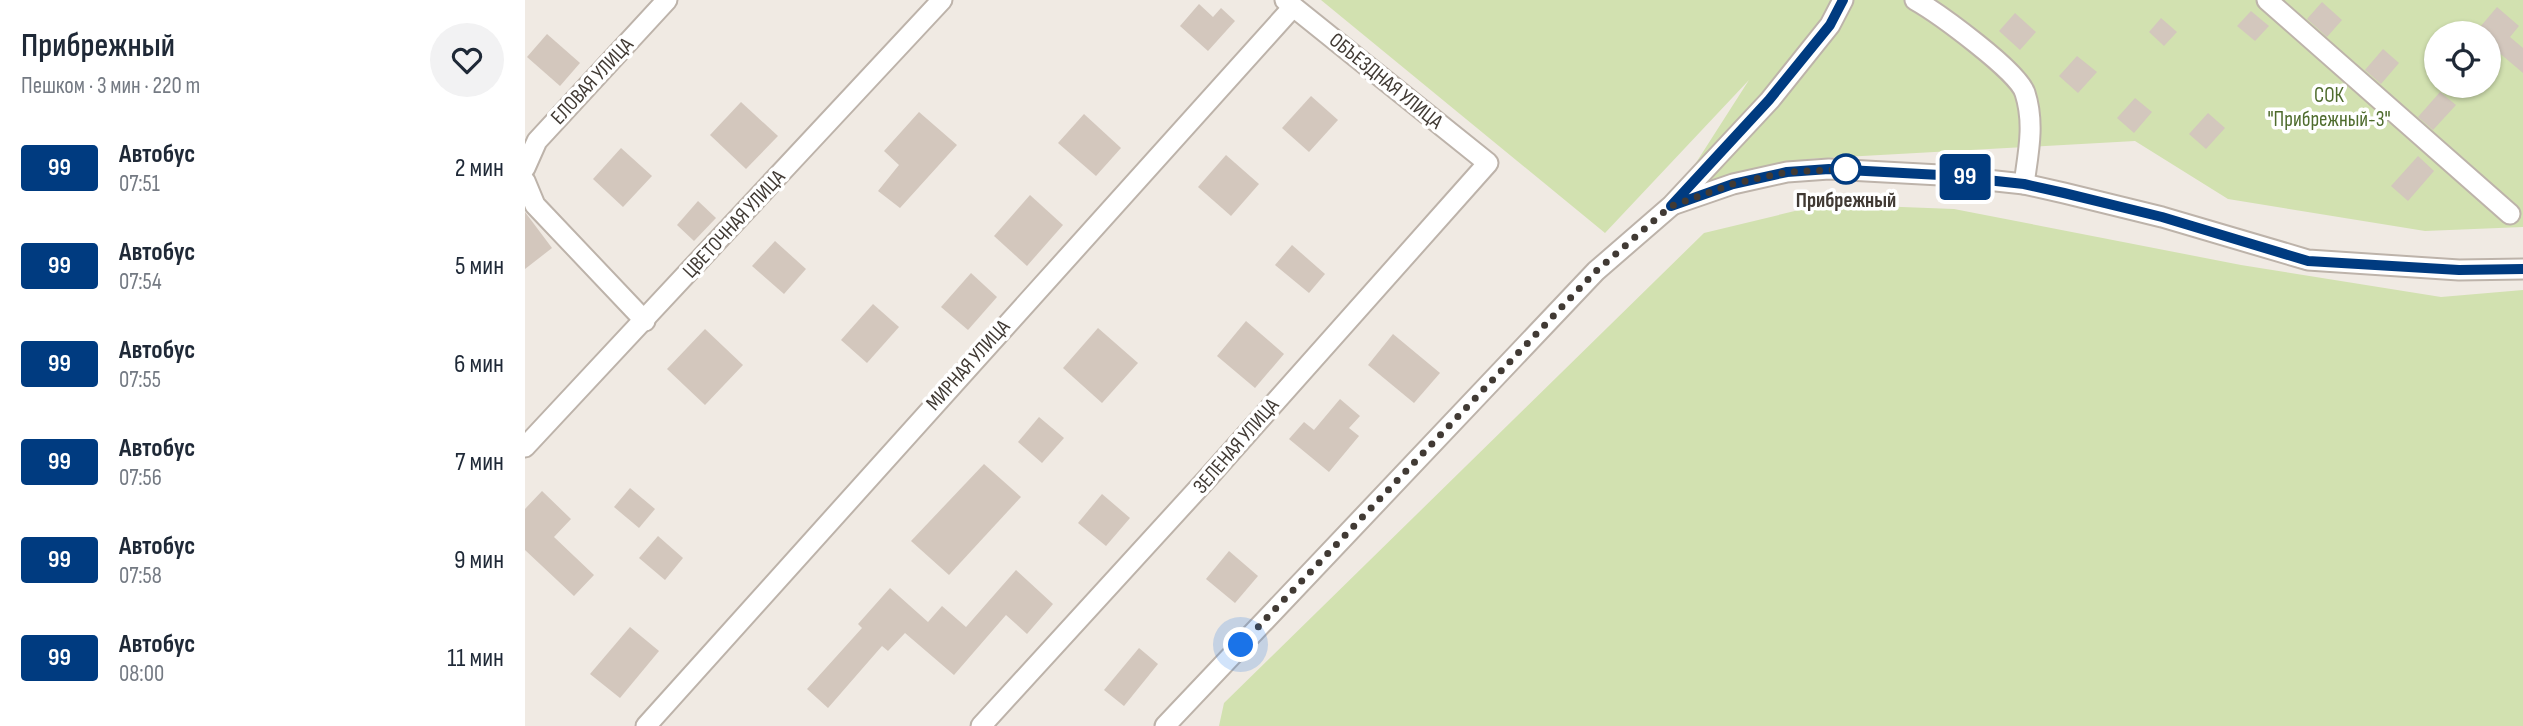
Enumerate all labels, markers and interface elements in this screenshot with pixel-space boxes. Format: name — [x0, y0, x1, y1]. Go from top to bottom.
map controls — [2424, 21, 2501, 98]
button: locate — [2424, 21, 2501, 98]
button: heart — [430, 23, 504, 97]
text: Прибрежный — [21, 26, 175, 66]
street label: ОБЪЕЗДНАЯ УЛИЦА — [1324, 28, 1449, 135]
street label: ЕЛОВАЯ УЛИЦА — [546, 32, 639, 129]
text: Пешком · 3 мин · 220 m — [21, 72, 200, 100]
park label: СОК "Прибрежный-3" — [2267, 83, 2391, 132]
text: Автобус — [119, 139, 195, 170]
text: 99 — [48, 153, 71, 182]
text: 2 мин — [455, 153, 504, 184]
marker: Прибрежный — [1831, 154, 1861, 184]
line badge: 99 — [1933, 154, 1997, 200]
text: 99 — [1954, 162, 1976, 191]
street label: ЦВЕТОЧНАЯ УЛИЦА — [678, 164, 791, 283]
text: 07:51 — [119, 170, 160, 198]
place label: Прибрежный — [1796, 188, 1896, 213]
text: Автобус — [119, 237, 195, 268]
text: 99 — [48, 251, 71, 280]
text: 5 мин — [455, 251, 504, 282]
text: 07:54 — [119, 268, 162, 296]
street label: МИРНАЯ УЛИЦА — [921, 314, 1016, 416]
text: Автобус — [119, 335, 195, 366]
text: 99 — [48, 349, 71, 378]
text: 6 мин — [454, 349, 504, 380]
text: 07:55 — [119, 366, 161, 394]
street label: ЗЕЛЕНАЯ УЛИЦА — [1188, 392, 1285, 499]
text: Автобус — [119, 433, 195, 464]
text: 99 — [48, 447, 71, 476]
text: 7 мин — [455, 447, 504, 478]
text: 07:56 — [119, 464, 162, 492]
text: Автобус — [119, 531, 195, 562]
text: 99 — [48, 545, 71, 574]
text: 9 мин — [454, 545, 504, 576]
text: 07:58 — [119, 562, 162, 590]
your location — [1223, 627, 1258, 662]
text: Автобус — [119, 629, 195, 660]
text: 99 — [48, 643, 71, 672]
text: 11 мин — [447, 643, 504, 674]
text: 08:00 — [119, 660, 164, 688]

